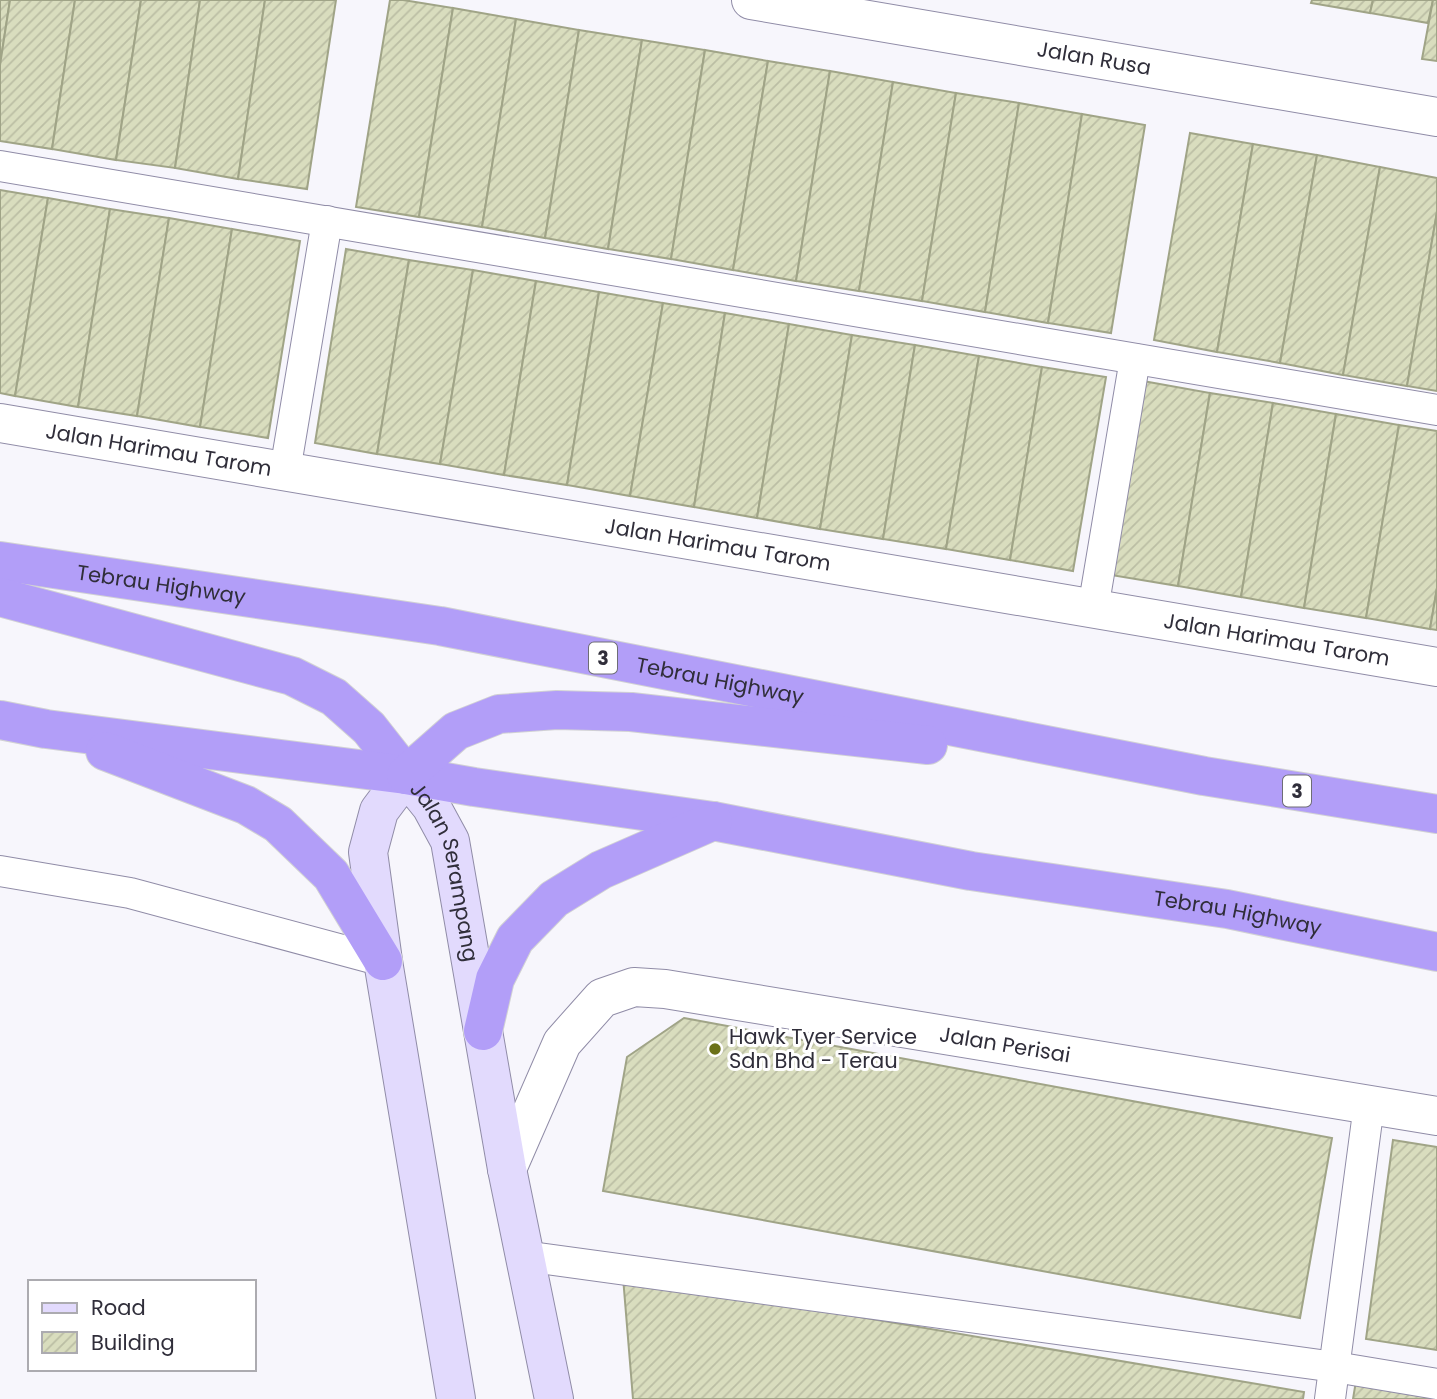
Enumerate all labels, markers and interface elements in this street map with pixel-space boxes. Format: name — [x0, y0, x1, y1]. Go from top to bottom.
street label: Jalan Rusa — [1035, 34, 1153, 82]
street label: Jalan Harimau Tarom — [44, 416, 274, 483]
street label: Jalan Harimau Tarom — [603, 511, 833, 578]
street label: Tebrau Highway — [75, 558, 248, 611]
street label: Jalan Harimau Tarom — [1162, 606, 1392, 673]
road number: 3 — [589, 642, 617, 674]
street label: Tebrau Highway — [634, 650, 807, 711]
street label: Jalan Serampang — [403, 776, 486, 964]
road number: 3 — [1283, 776, 1311, 806]
street label: Tebrau Highway — [1152, 883, 1325, 942]
street label: Jalan Perisai — [937, 1019, 1073, 1069]
place label: Hawk Tyer Service Sdn Bhd - Terau — [729, 1022, 917, 1075]
marker: Hawk Tyer Service Sdn Bhd - Terau — [707, 1041, 723, 1057]
legend — [28, 1280, 256, 1371]
text: Road — [91, 1293, 146, 1322]
text: Building — [91, 1328, 175, 1357]

